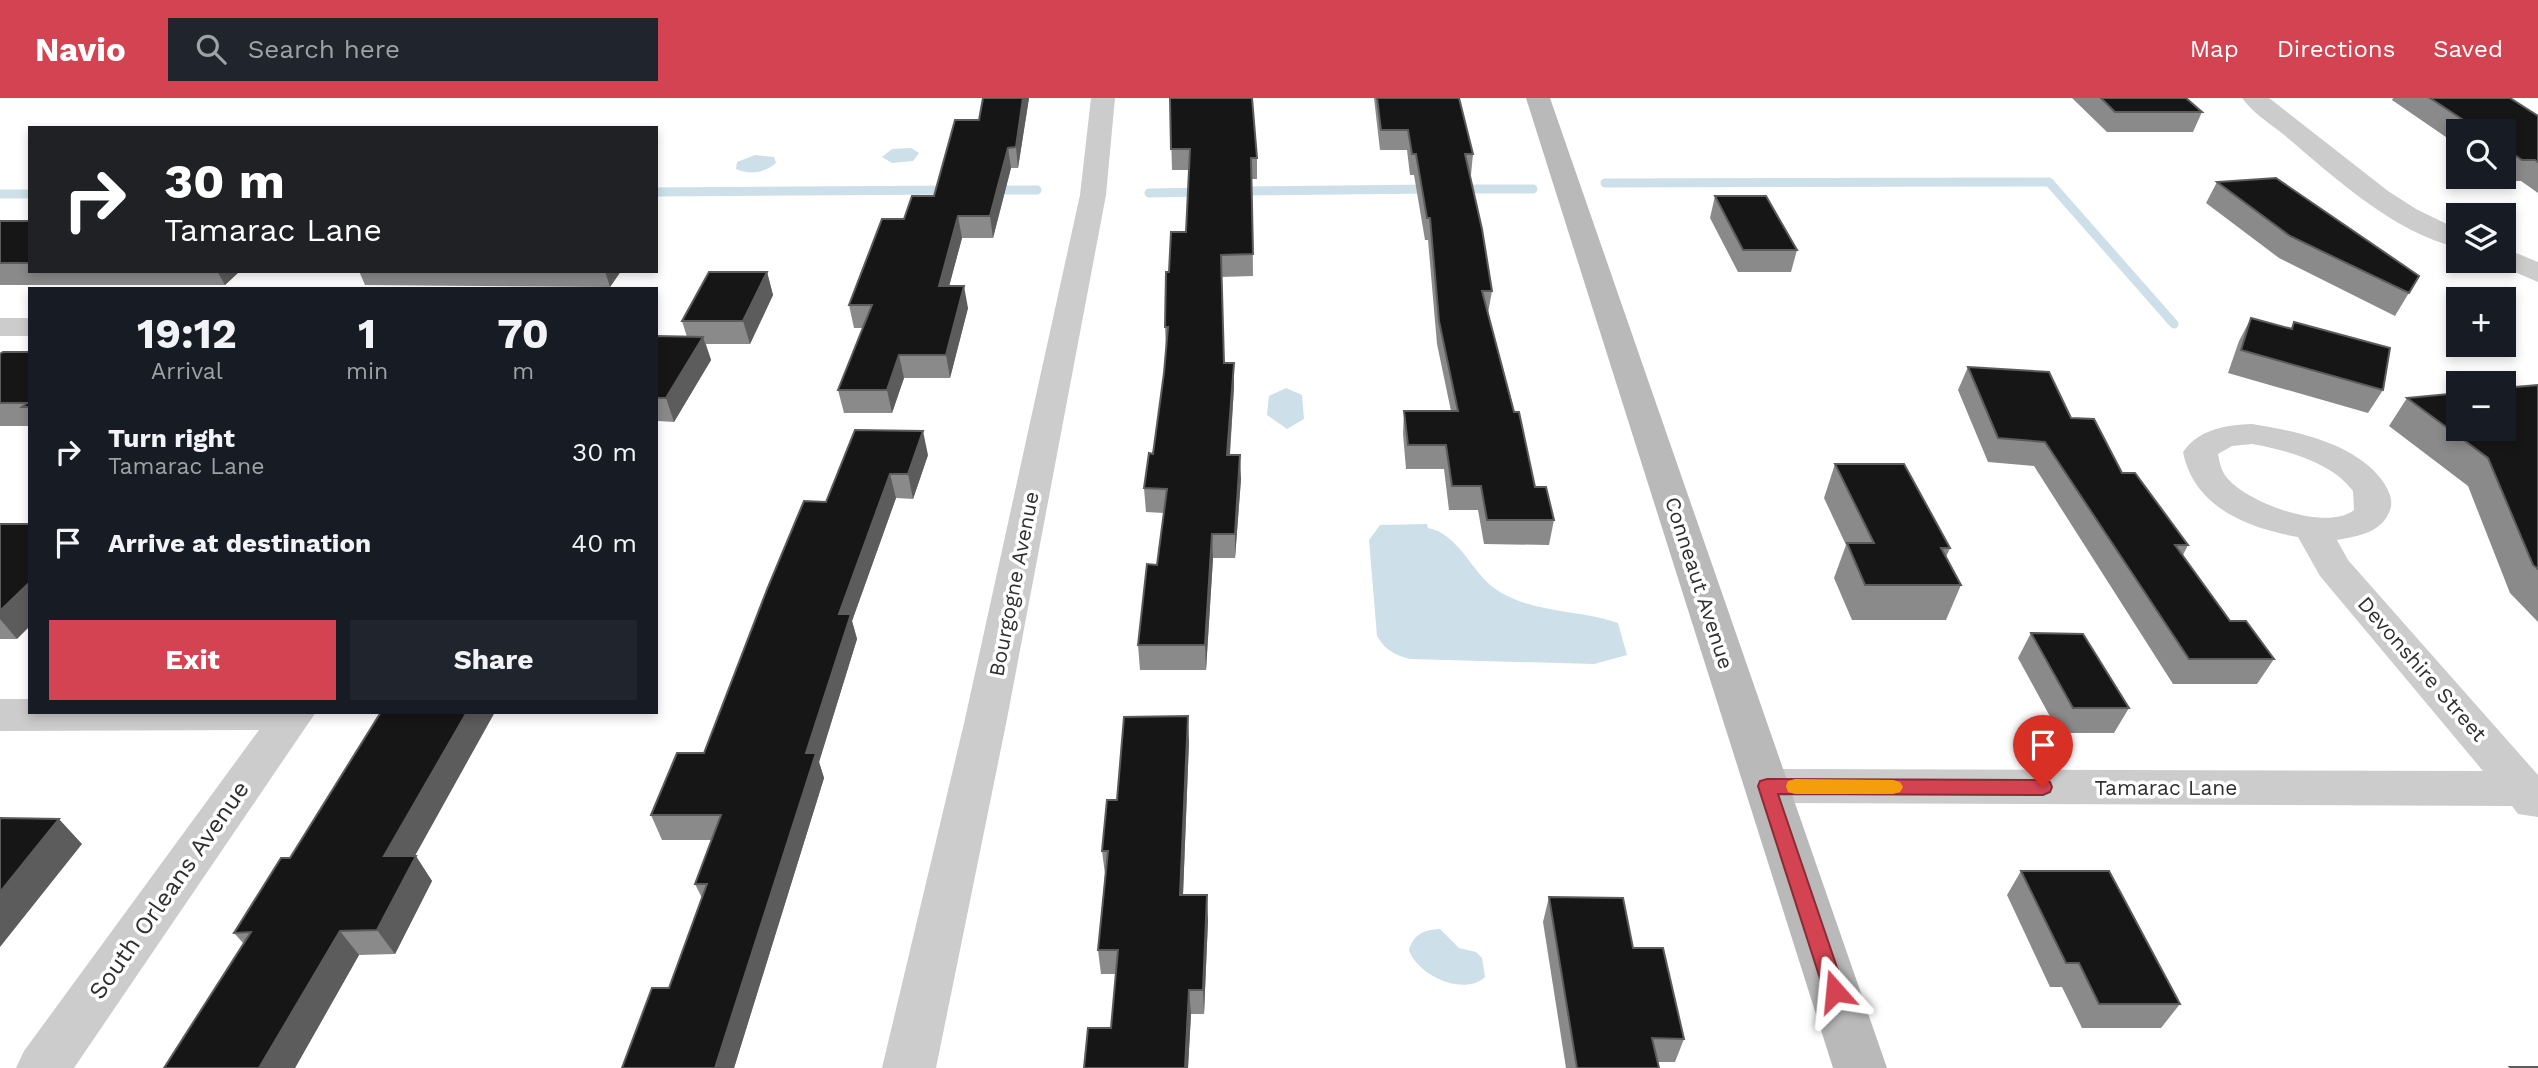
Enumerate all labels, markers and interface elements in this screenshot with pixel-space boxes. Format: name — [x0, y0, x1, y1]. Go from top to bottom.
search box — [168, 18, 658, 81]
text: Navio — [35, 30, 126, 69]
icon: search — [192, 30, 230, 68]
text: Search here — [248, 34, 400, 64]
text: Map — [2190, 35, 2239, 63]
text: Directions — [2277, 35, 2395, 63]
text: Saved — [2433, 35, 2503, 63]
map controls — [2446, 119, 2516, 441]
button: search — [2446, 119, 2516, 189]
text: 30 m — [164, 152, 285, 210]
icon: right — [49, 154, 140, 245]
button: layers — [2446, 203, 2516, 273]
text: Tamarac Lane — [164, 211, 382, 249]
button: + — [2446, 287, 2516, 357]
text: 19:12 — [137, 309, 237, 358]
text: 1 — [358, 309, 376, 358]
text: 70 — [497, 309, 549, 358]
text: Arrival — [151, 358, 223, 385]
text: min — [346, 358, 388, 385]
text: m — [512, 358, 534, 385]
button: − — [2446, 371, 2516, 441]
text: Turn right — [108, 423, 235, 453]
icon: right — [49, 433, 87, 471]
text: 30 m — [572, 437, 637, 467]
text: Tamarac Lane — [108, 453, 265, 480]
street label: Bourgogne Avenue — [983, 489, 1044, 679]
street label: Conneaut Avenue — [1660, 494, 1739, 672]
icon: arrive — [49, 524, 87, 562]
text: Arrive at destination — [108, 528, 371, 558]
text: 40 m — [571, 528, 637, 558]
street label: Devonshire Street — [2353, 591, 2492, 746]
button: Exit — [49, 620, 336, 700]
button: Share — [350, 620, 637, 700]
pin — [2013, 715, 2073, 787]
icon: arrive — [2024, 726, 2062, 764]
street label: Tamarac Lane — [2095, 775, 2238, 800]
street label: South Orleans Avenue — [83, 776, 255, 1004]
position arrow — [1798, 954, 1872, 1028]

